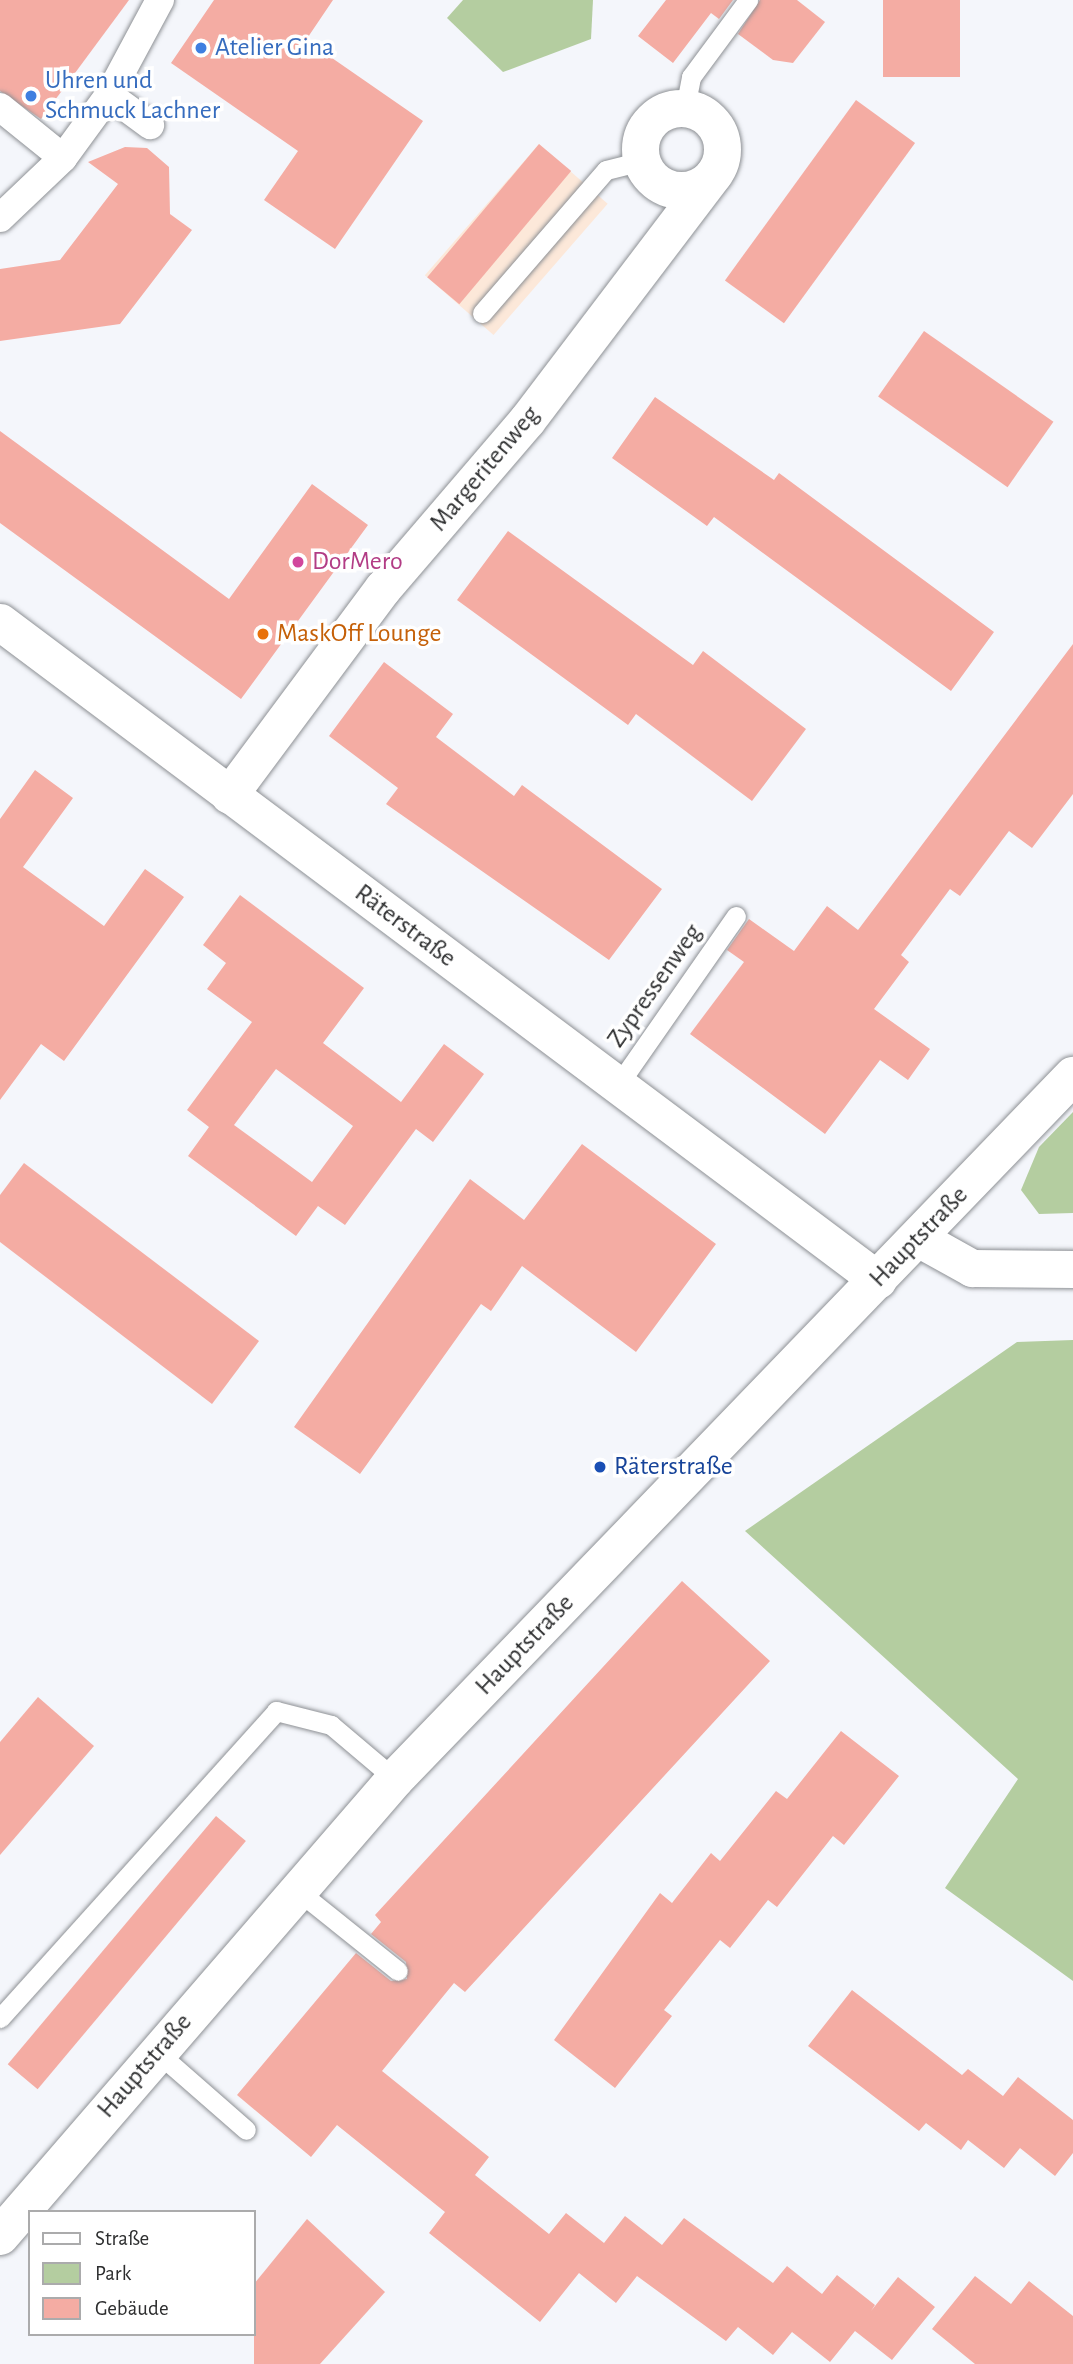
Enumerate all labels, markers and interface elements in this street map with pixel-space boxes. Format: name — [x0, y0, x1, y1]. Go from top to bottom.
place label: Atelier Gina — [215, 32, 334, 64]
marker: Atelier Gina — [193, 40, 209, 56]
place label: Uhren und Schmuck Lachner — [45, 65, 220, 126]
marker: Uhren und Schmuck Lachner — [23, 88, 39, 104]
street label: Margeritenweg — [424, 400, 546, 538]
place label: DorMero — [312, 546, 403, 578]
marker: DorMero — [290, 554, 306, 570]
place label: MaskOff Lounge — [277, 618, 442, 650]
marker: MaskOff Lounge — [255, 626, 271, 642]
street label: Räterstraße — [348, 878, 462, 974]
street label: Zypressenweg — [601, 918, 709, 1054]
street label: Hauptstraße — [863, 1180, 975, 1294]
place label: Räterstraße — [614, 1451, 733, 1483]
marker: Räterstraße — [592, 1459, 608, 1475]
street label: Hauptstraße — [469, 1588, 581, 1702]
street label: Hauptstraße — [91, 2007, 199, 2125]
legend — [28, 2210, 256, 2336]
text: Straße — [95, 2228, 149, 2249]
text: Park — [95, 2263, 131, 2284]
text: Gebäude — [95, 2298, 169, 2319]

